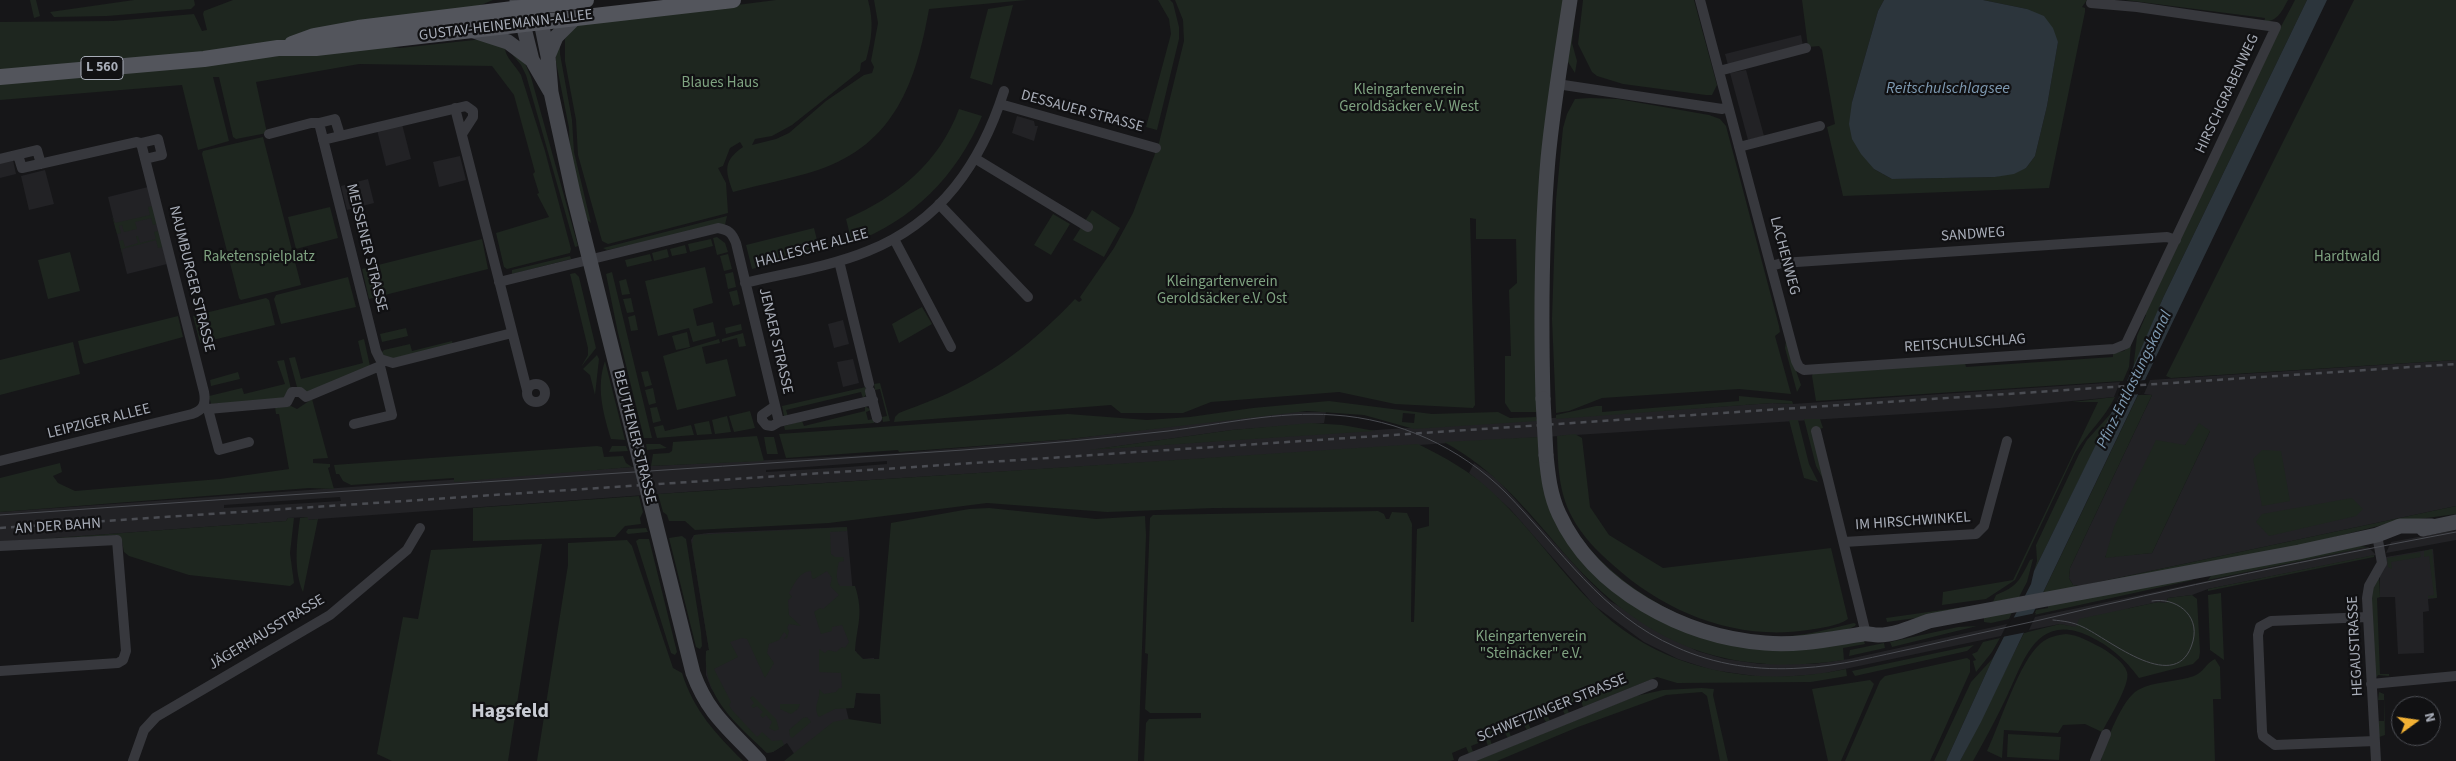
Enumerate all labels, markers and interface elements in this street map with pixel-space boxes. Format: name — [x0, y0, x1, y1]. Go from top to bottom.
street label: GUSTAV-HEINEMANN-ALLEE — [418, 6, 594, 46]
street label: HIRSCHGRABENWEG — [2192, 31, 2264, 157]
road number: L 560 — [81, 56, 123, 80]
park label: Blaues Haus — [682, 75, 758, 93]
water label: Reitschulschlagsee — [1886, 79, 2010, 99]
park label: Kleingartenverein Geroldsäcker e.V. West — [1339, 82, 1479, 117]
street label: DESSAUER STRASSE — [1019, 87, 1145, 137]
street label: MEISSENER STRASSE — [341, 182, 391, 314]
street label: NAUMBURGER STRASSE — [164, 204, 218, 354]
street label: LACHENWEG — [1765, 215, 1803, 297]
street label: SANDWEG — [1940, 224, 2006, 246]
street label: HALLESCHE ALLEE — [754, 225, 870, 273]
park label: Raketenspielplatz — [203, 249, 315, 267]
park label: Hardtwald — [2314, 249, 2380, 267]
park label: Kleingartenverein Geroldsäcker e.V. Ost — [1157, 274, 1287, 309]
street label: JENAER STRASSE — [754, 286, 796, 396]
water label: Pfinz-Entlastungskanal — [2093, 308, 2177, 452]
street label: REITSCHULSCHLAG — [1904, 331, 2026, 357]
street label: BEUTHENER STRASSE — [609, 368, 659, 506]
street label: LEIPZIGER ALLEE — [46, 400, 152, 444]
street label: IM HIRSCHWINKEL — [1855, 509, 1971, 535]
street label: AN DER BAHN — [14, 515, 102, 539]
street label: JÄGERHAUSSTRASSE — [206, 591, 328, 675]
street label: HEGAUSTRASSE — [2344, 595, 2368, 697]
park label: Kleingartenverein "Steinäcker" e.V. — [1475, 629, 1587, 664]
street label: SCHWETZINGER STRASSE — [1475, 671, 1629, 747]
north arrow — [2391, 696, 2441, 746]
district label: Hagsfeld — [471, 701, 549, 725]
text: N — [2419, 711, 2440, 725]

